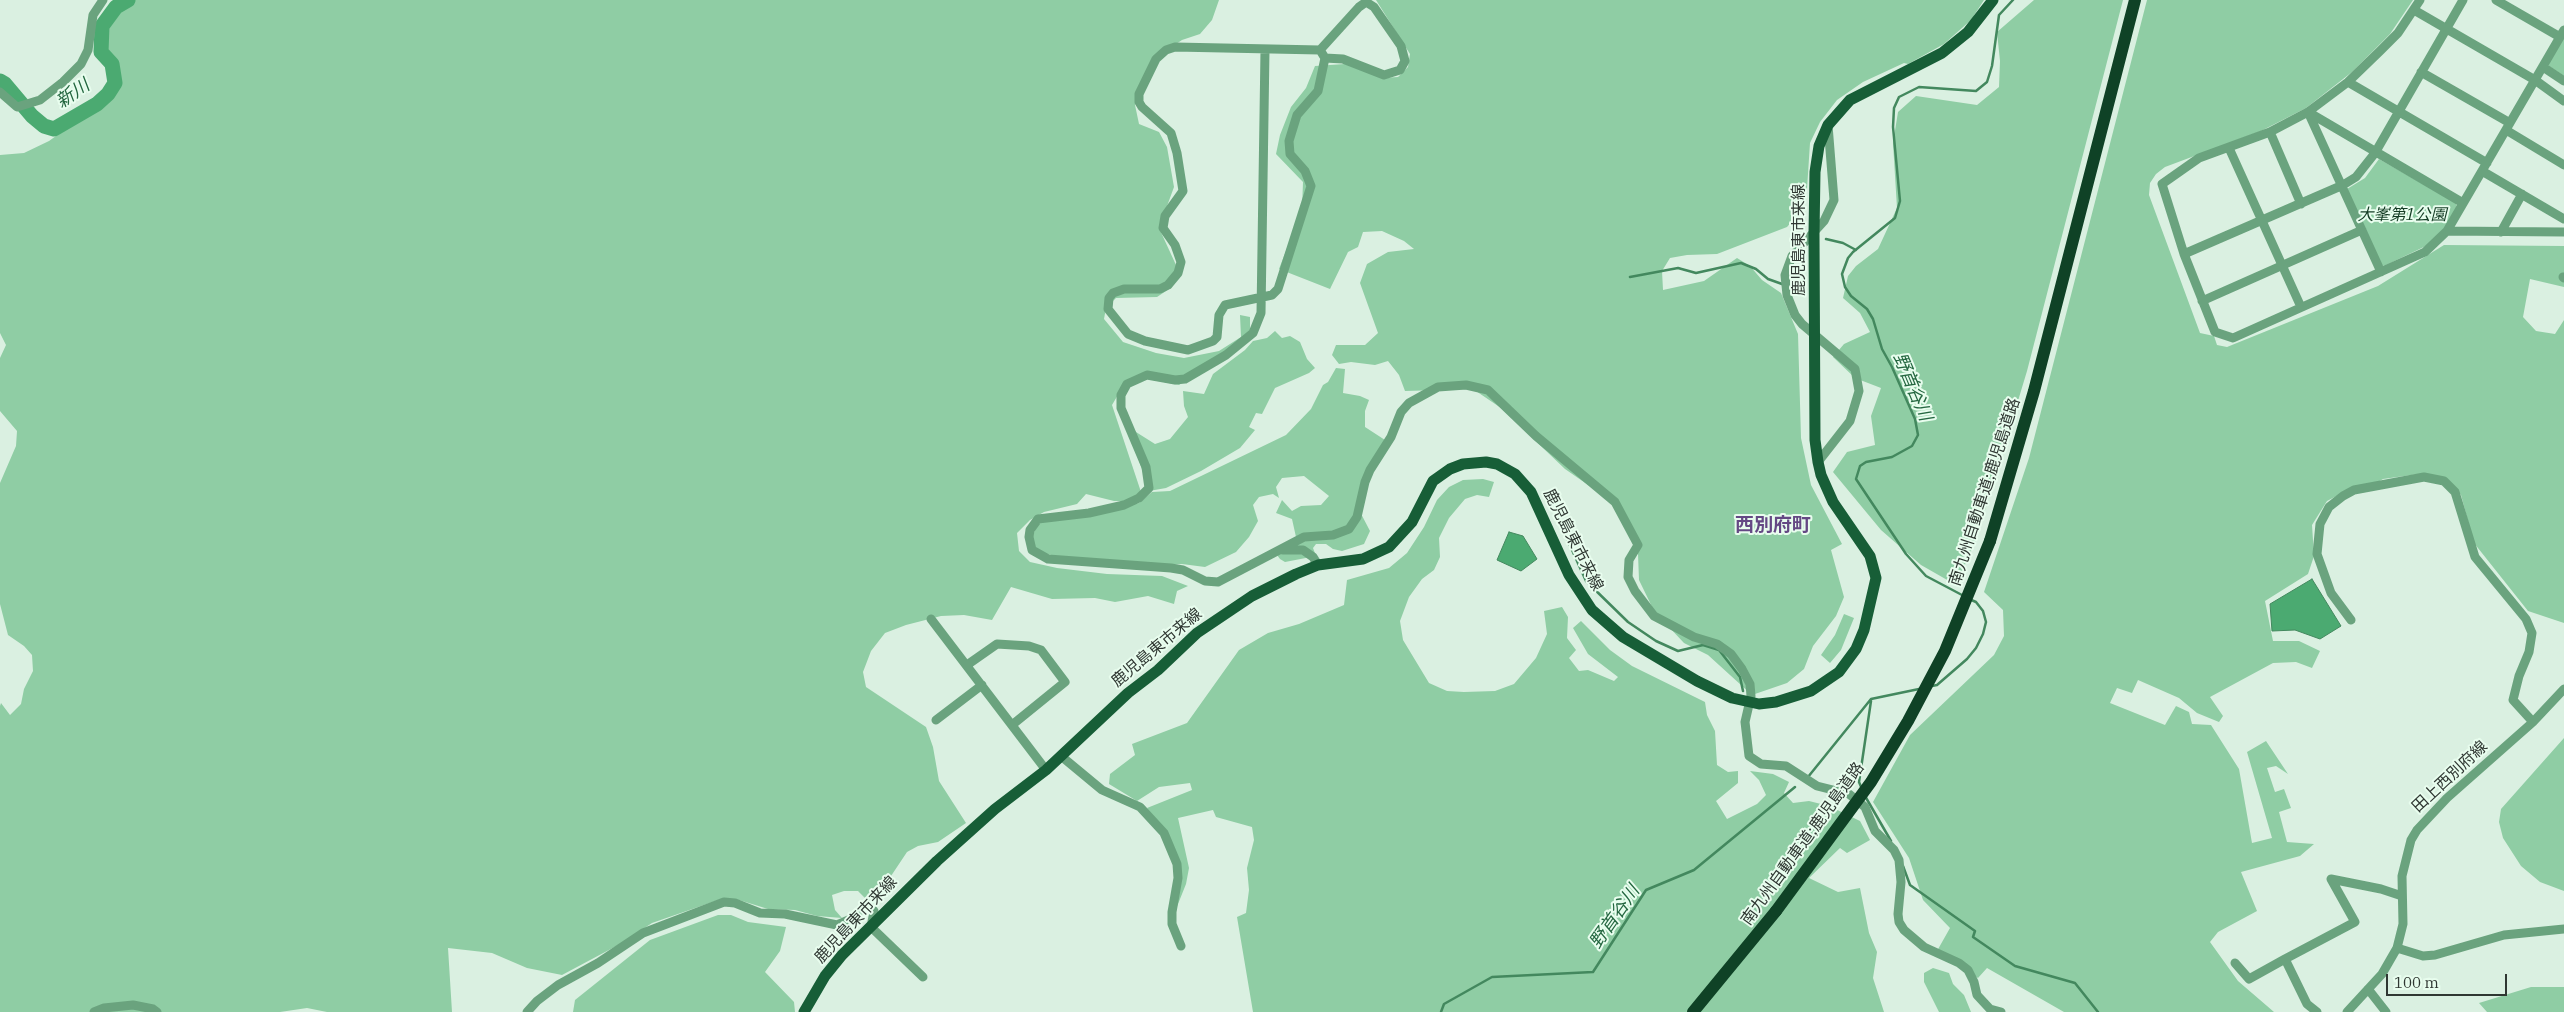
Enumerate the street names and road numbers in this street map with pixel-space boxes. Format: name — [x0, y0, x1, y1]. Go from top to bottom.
street label: 鹿児島東市来線 — [1789, 184, 1809, 296]
street label: 南九州自動車道;鹿児島道路 — [1945, 396, 2025, 588]
street label: 鹿児島東市来線 — [1539, 486, 1607, 594]
street label: 鹿児島東市来線 — [1108, 605, 1206, 691]
street label: 田上西別府線 — [2408, 737, 2492, 817]
street label: 南九州自動車道;鹿児島道路 — [1737, 759, 1869, 929]
street label: 鹿児島東市来線 — [811, 872, 901, 968]

